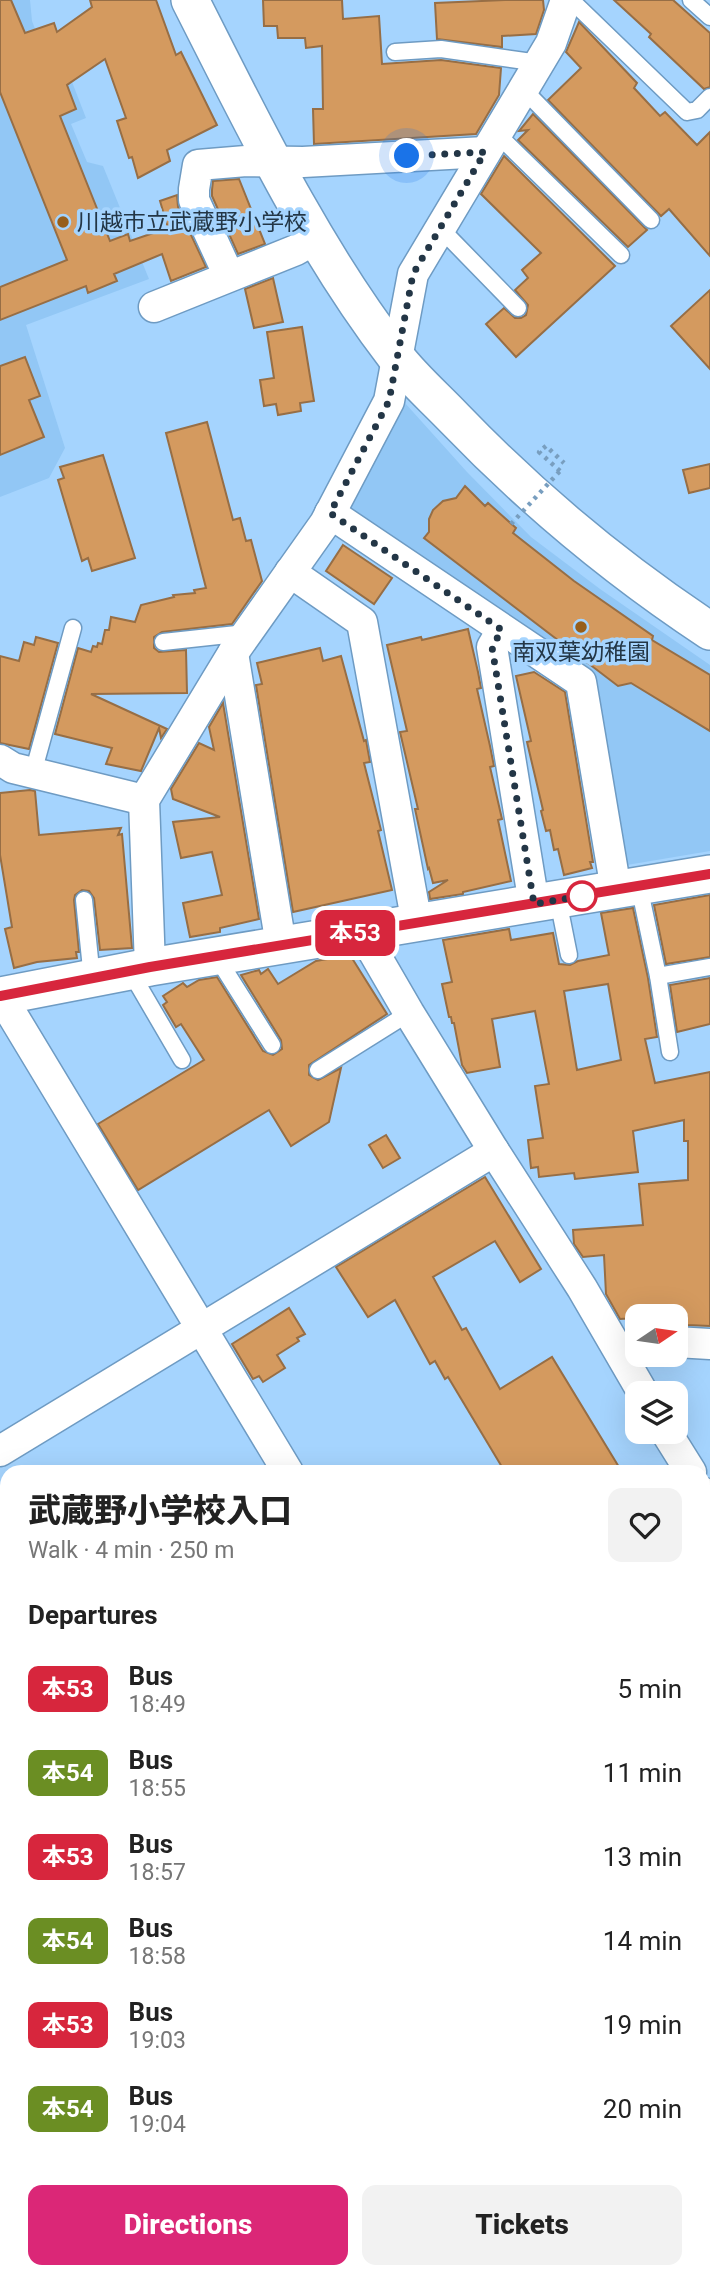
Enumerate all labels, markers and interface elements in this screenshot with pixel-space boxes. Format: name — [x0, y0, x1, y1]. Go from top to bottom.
your location — [389, 138, 424, 173]
place label: 川越市立武蔵野小学校 — [77, 209, 307, 236]
marker: 川越市立武蔵野小学校 — [55, 214, 71, 230]
marker: 南双葉幼稚園 — [573, 619, 589, 635]
place label: 南双葉幼稚園 — [512, 639, 650, 666]
unlabelled marker — [567, 881, 597, 911]
line badge: 本53 — [315, 910, 395, 956]
text: 本53 — [329, 919, 381, 947]
north arrow — [625, 1304, 688, 1367]
map controls — [625, 1304, 688, 1444]
button: layers — [625, 1381, 688, 1444]
button: heart — [608, 1488, 682, 1562]
text: 武蔵野小学校入口 — [28, 1491, 292, 1530]
text: Walk · 4 min · 250 m — [28, 1537, 234, 1564]
text: Departures — [28, 1600, 158, 1630]
text: Bus — [129, 1661, 173, 1691]
text: 5 min — [617, 1674, 682, 1704]
text: 本53 — [42, 1675, 94, 1703]
text: 18:49 — [129, 1691, 186, 1718]
text: Bus — [129, 1745, 173, 1775]
text: 11 min — [603, 1758, 682, 1788]
text: 本54 — [42, 1759, 94, 1787]
text: 18:55 — [129, 1775, 186, 1802]
text: Bus — [129, 1829, 173, 1859]
text: 13 min — [603, 1842, 682, 1872]
text: 本53 — [42, 1843, 94, 1871]
text: 18:57 — [129, 1859, 186, 1886]
text: Bus — [129, 1913, 173, 1943]
text: 14 min — [603, 1926, 682, 1956]
text: 本54 — [42, 1927, 94, 1955]
text: 18:58 — [129, 1943, 186, 1970]
text: Bus — [129, 1997, 173, 2027]
text: 19 min — [603, 2010, 682, 2040]
text: 本53 — [42, 2011, 94, 2039]
text: 19:03 — [129, 2027, 186, 2054]
text: Bus — [129, 2081, 173, 2111]
text: 20 min — [603, 2094, 682, 2124]
text: 本54 — [42, 2095, 94, 2123]
text: 19:04 — [129, 2111, 186, 2138]
button: Directions — [28, 2185, 348, 2265]
button: Tickets — [362, 2185, 682, 2265]

